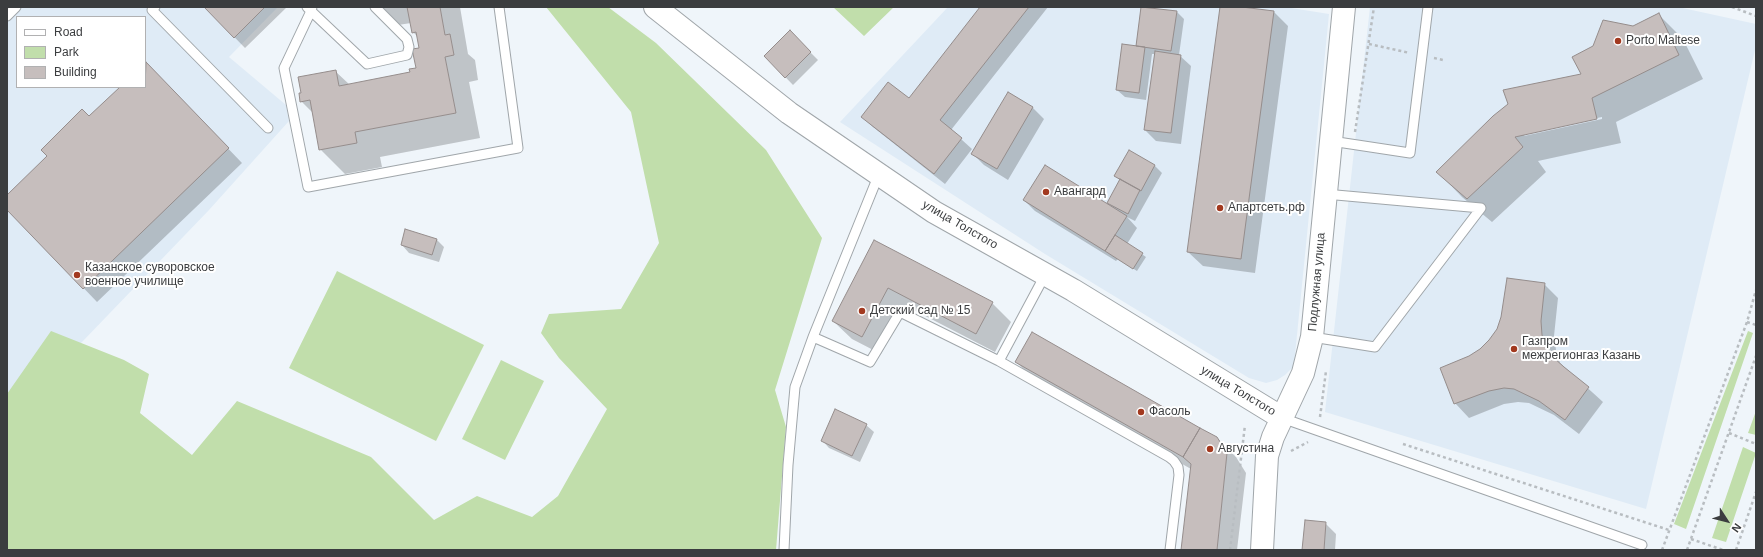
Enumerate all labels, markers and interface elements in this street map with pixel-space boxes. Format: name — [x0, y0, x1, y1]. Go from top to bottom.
legend — [16, 16, 146, 88]
text: Road — [54, 25, 83, 39]
place label: Porto Maltese — [1626, 34, 1700, 48]
marker: Porto Maltese — [1613, 36, 1623, 46]
text: Park — [54, 45, 79, 59]
text: Building — [54, 65, 97, 79]
place label: Авангард — [1054, 185, 1106, 199]
marker: Авангард — [1041, 187, 1051, 197]
street label: улица Толстого — [920, 198, 1000, 252]
place label: Апартсеть.рф — [1228, 201, 1305, 215]
marker: Апартсеть.рф — [1215, 203, 1225, 213]
street label: Подлужная улица — [1305, 232, 1329, 332]
place label: Казанское суворовское военное училище — [85, 261, 215, 289]
marker: Казанское суворовское военное училище — [72, 270, 82, 280]
place label: Детский сад № 15 — [870, 304, 970, 318]
marker: Детский сад № 15 — [857, 306, 867, 316]
place label: Газпром межрегионгаз Казань — [1522, 335, 1641, 363]
marker: Газпром межрегионгаз Казань — [1509, 344, 1519, 354]
street label: улица Толстого — [1198, 363, 1278, 419]
place label: Фасоль — [1149, 405, 1191, 419]
marker: Фасоль — [1136, 407, 1146, 417]
place label: Августина — [1218, 442, 1274, 456]
marker: Августина — [1205, 444, 1215, 454]
north arrow — [1707, 501, 1747, 541]
text: N — [1730, 521, 1744, 535]

